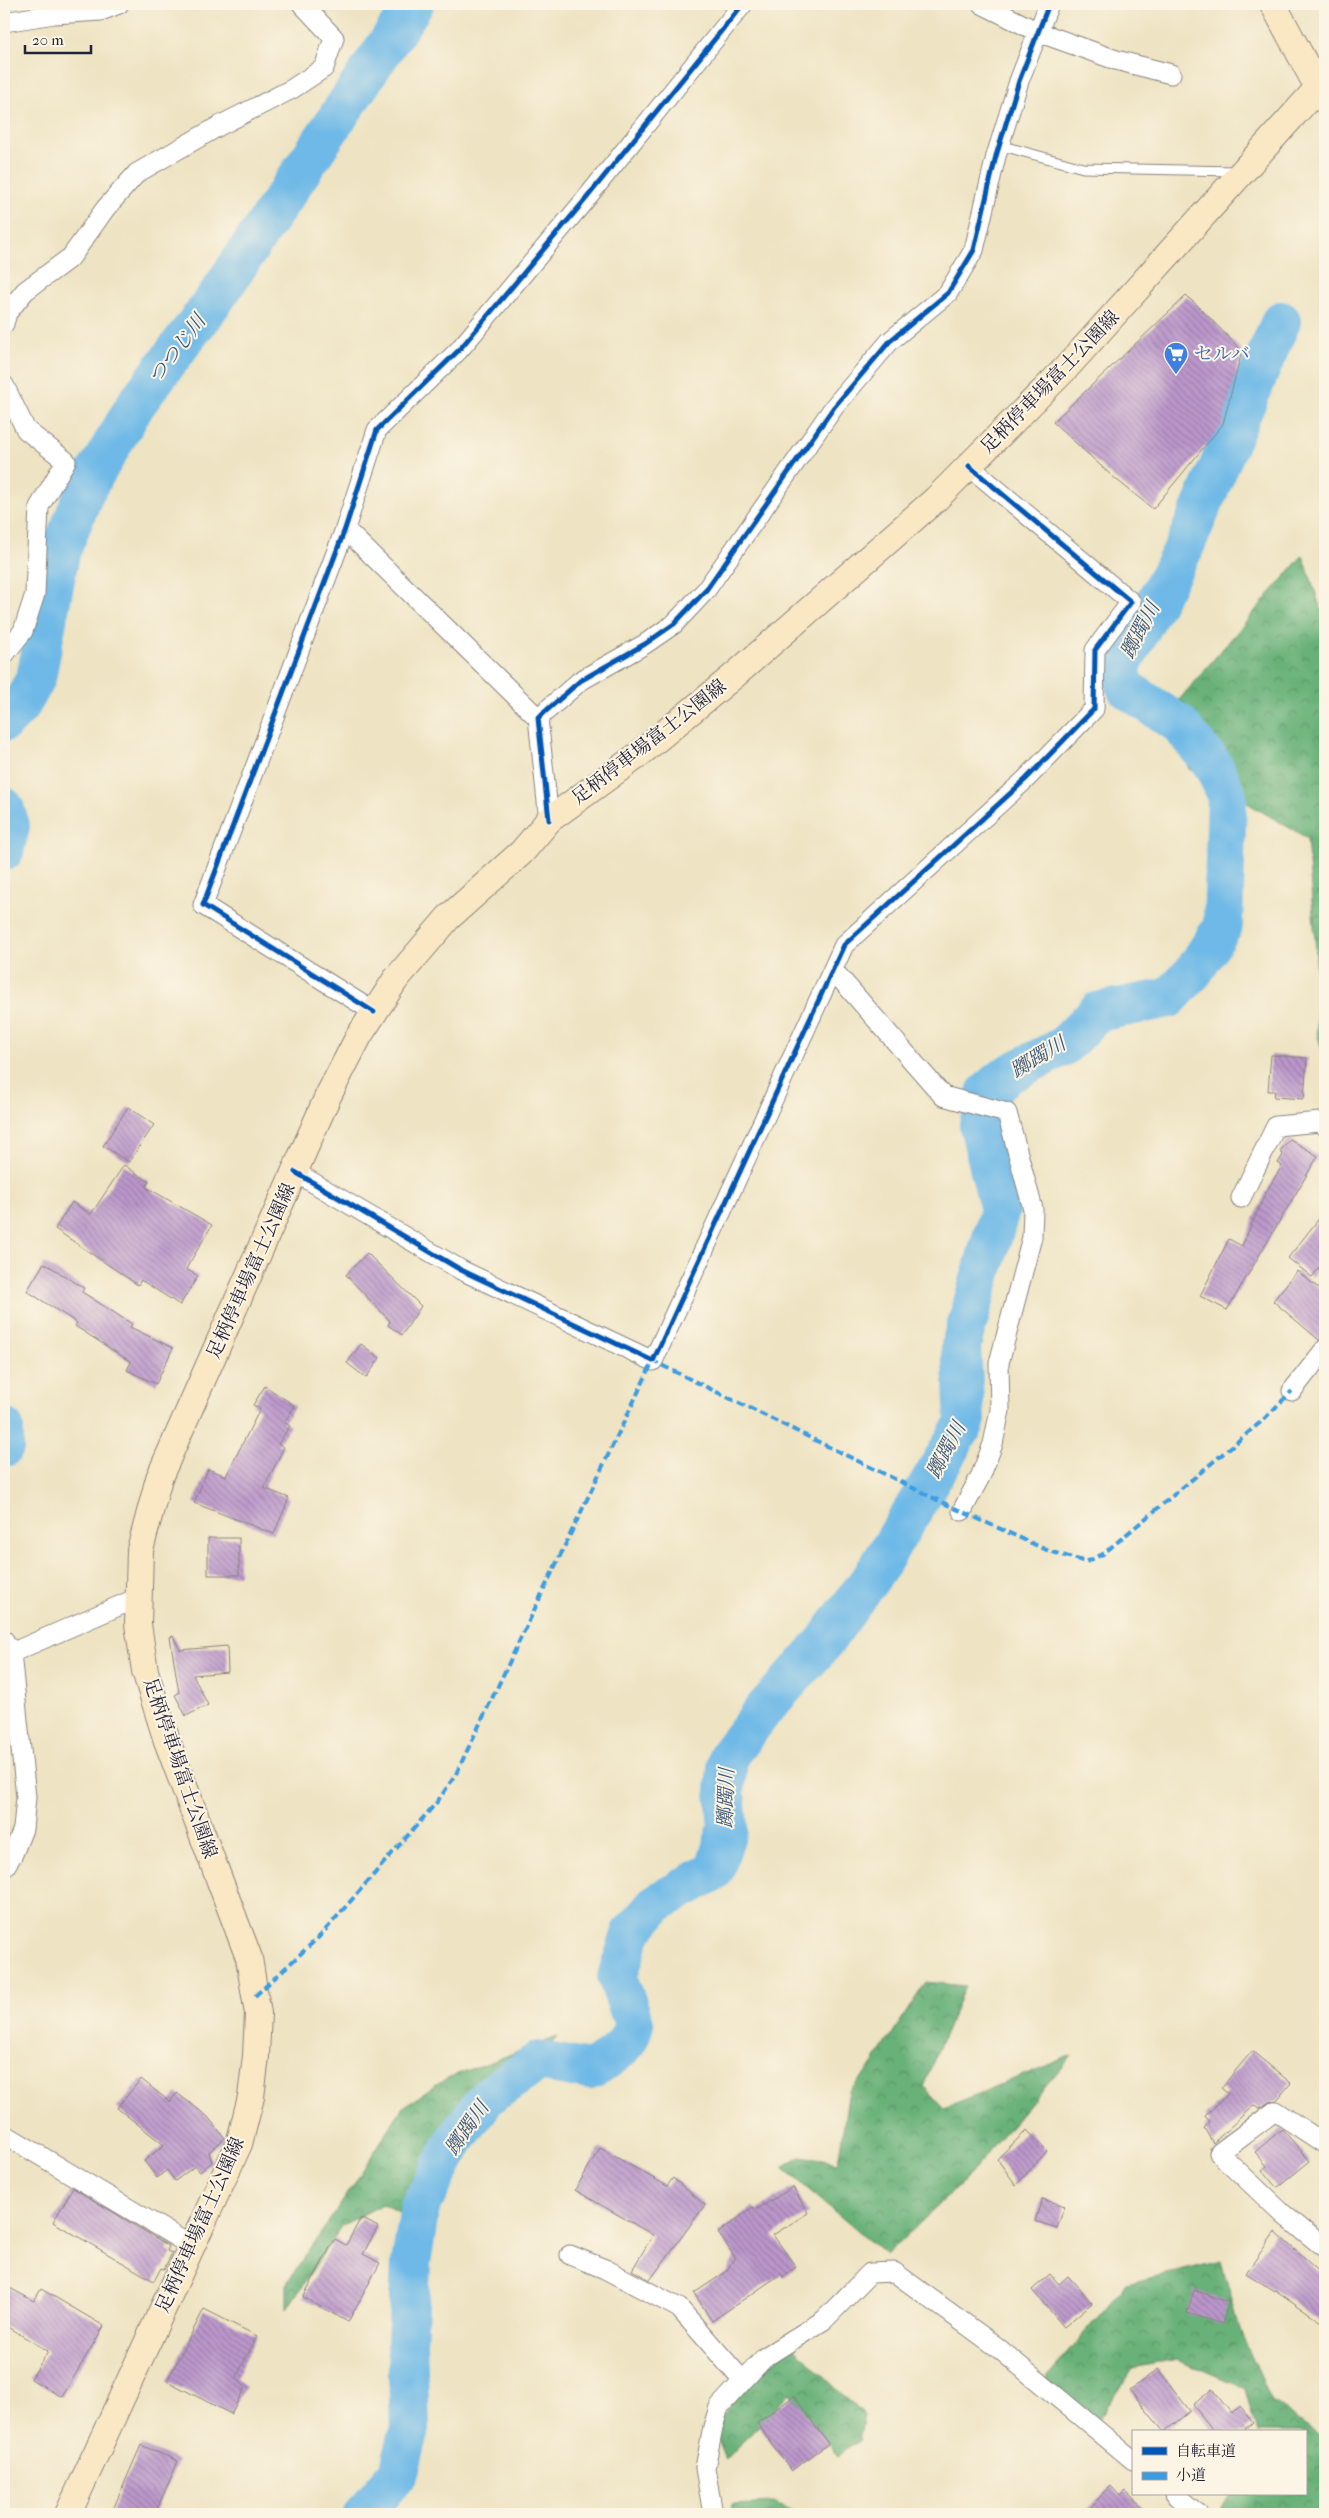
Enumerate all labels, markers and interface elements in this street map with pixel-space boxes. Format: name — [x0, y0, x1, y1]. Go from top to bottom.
scale bar — [25, 22, 91, 54]
text: 20 m — [32, 31, 64, 49]
street label: 足柄停車場富士公園線 — [976, 306, 1124, 458]
water label: つつじ川 — [144, 309, 211, 388]
supermarket icon: セルバ — [1163, 341, 1189, 375]
place label: セルバ — [1194, 343, 1250, 365]
water label: 躑躅川 — [1116, 596, 1165, 662]
street label: 足柄停車場富士公園線 — [567, 675, 731, 809]
water label: 躑躅川 — [1006, 1031, 1071, 1082]
street label: 足柄停車場富士公園線 — [202, 1180, 300, 1362]
water label: 躑躅川 — [922, 1416, 971, 1482]
street label: 足柄停車場富士公園線 — [139, 1675, 221, 1861]
water label: 躑躅川 — [713, 1766, 739, 1828]
water label: 躑躅川 — [440, 2095, 495, 2159]
street label: 足柄停車場富士公園線 — [151, 2134, 249, 2316]
legend — [1132, 2430, 1306, 2496]
text: 自転車道 — [1176, 2442, 1236, 2460]
text: 小道 — [1176, 2466, 1206, 2484]

